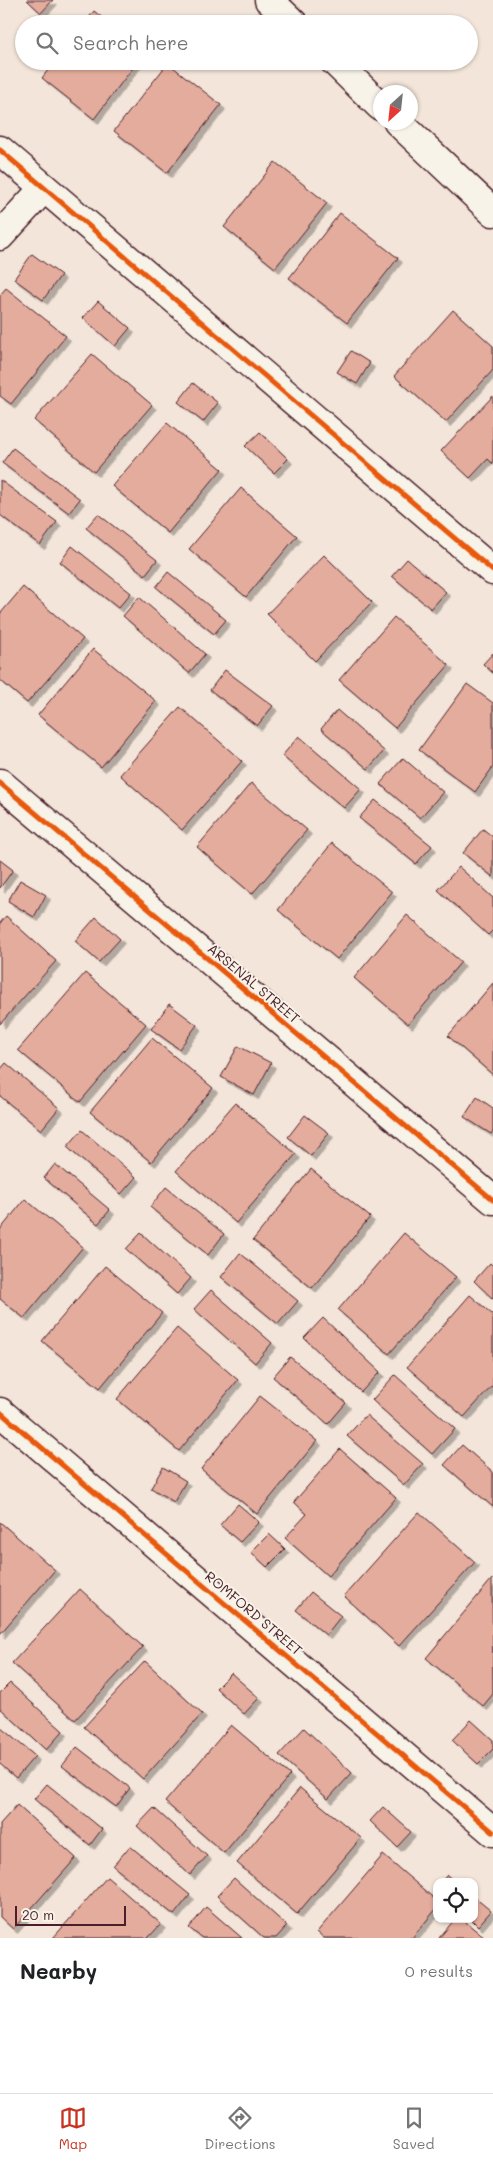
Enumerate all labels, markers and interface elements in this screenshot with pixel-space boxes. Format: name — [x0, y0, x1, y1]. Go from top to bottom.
search box — [15, 15, 478, 70]
icon: search — [33, 29, 61, 57]
text: Search here — [73, 30, 189, 55]
north arrow — [373, 85, 418, 130]
street label: ARSENAL STREET — [204, 939, 304, 1027]
street label: ROMFORD STREET — [201, 1567, 307, 1660]
map controls — [433, 1878, 478, 1923]
button: locate — [433, 1878, 478, 1923]
scale bar — [15, 1903, 126, 1926]
text: 20 m — [22, 1905, 54, 1924]
text: Nearby — [20, 1957, 97, 1984]
text: 0 results — [405, 1960, 473, 1981]
tab: Map — [59, 2104, 87, 2153]
tab: Directions — [204, 2104, 276, 2153]
tab: Saved — [393, 2104, 434, 2153]

